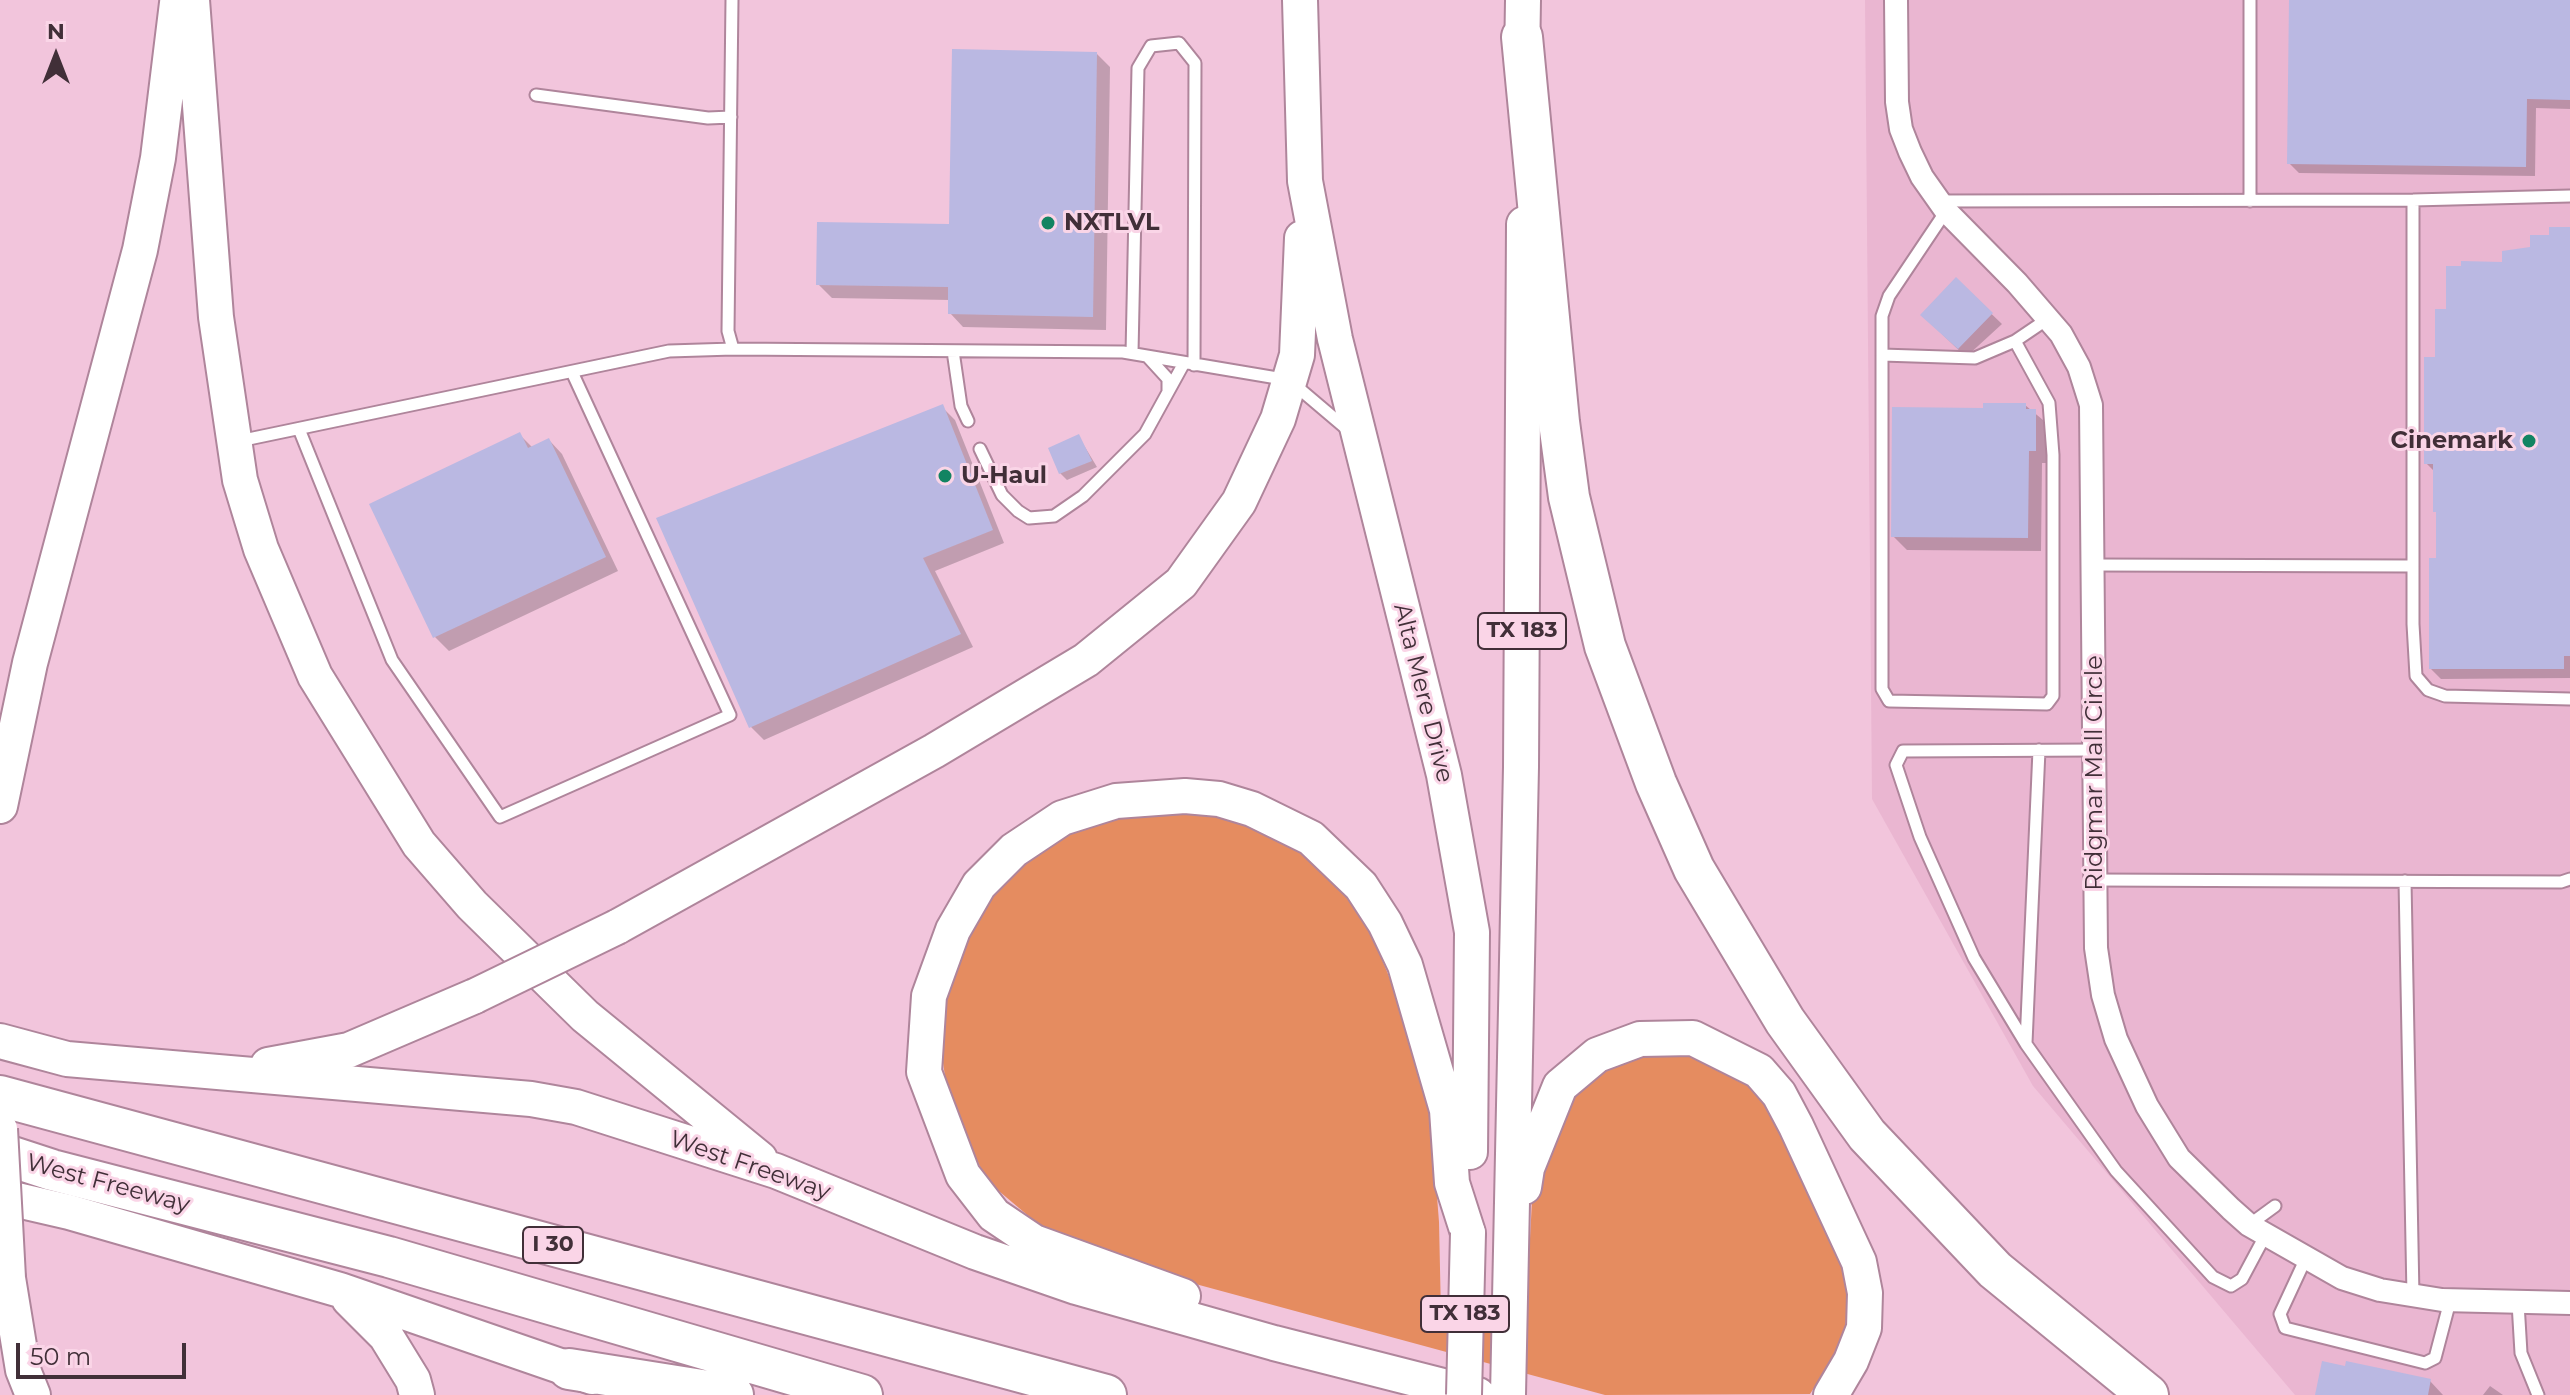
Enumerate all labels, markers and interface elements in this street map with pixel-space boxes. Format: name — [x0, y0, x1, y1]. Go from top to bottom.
north arrow — [16, 16, 96, 96]
text: N — [47, 18, 65, 45]
place label: NXTLVL — [1064, 209, 1160, 237]
marker: NXTLVL — [1039, 214, 1057, 232]
place label: Cinemark — [2391, 427, 2513, 455]
marker: Cinemark — [2520, 432, 2538, 450]
place label: U-Haul — [961, 462, 1047, 490]
marker: U-Haul — [936, 467, 954, 485]
street label: Alta Mere Drive — [1387, 600, 1459, 786]
road number: TX 183 — [1478, 613, 1566, 649]
street label: Ridgmar Mall Circle — [2081, 655, 2109, 891]
street label: West Freeway — [666, 1125, 834, 1207]
street label: West Freeway — [23, 1148, 193, 1220]
road number: I 30 — [523, 1227, 583, 1263]
road number: TX 183 — [1421, 1296, 1509, 1332]
scale bar — [20, 1327, 190, 1377]
text: 50 m — [30, 1342, 91, 1371]

